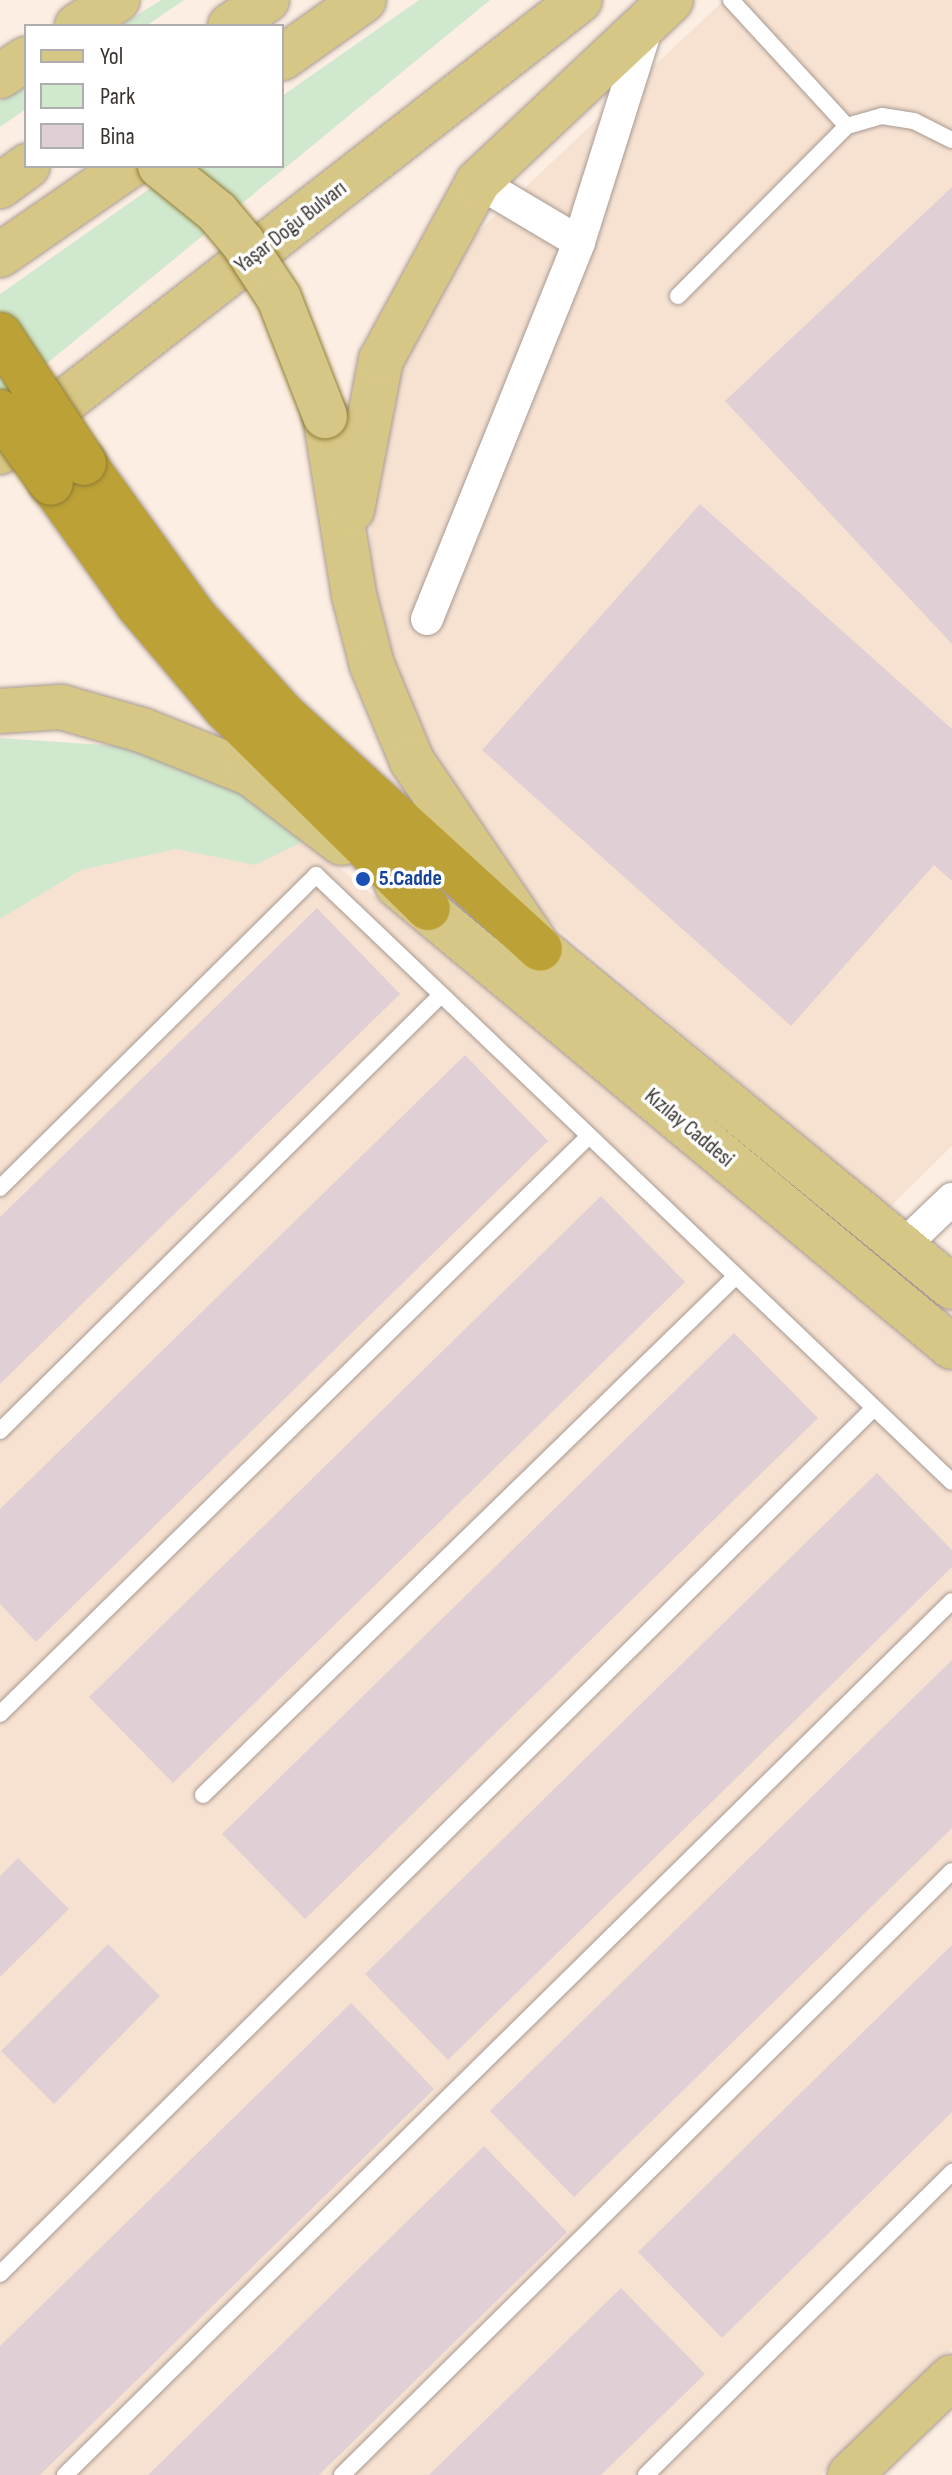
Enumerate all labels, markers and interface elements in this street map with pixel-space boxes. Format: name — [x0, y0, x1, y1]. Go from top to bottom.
legend — [24, 24, 284, 168]
text: Yol — [100, 42, 123, 71]
text: Park — [100, 82, 135, 111]
text: Bina — [100, 122, 135, 151]
street label: Yaşar Doğu Bulvarı — [230, 175, 352, 279]
place label: 5.Cadde — [379, 866, 442, 892]
marker: 5.Cadde — [354, 870, 372, 888]
street label: Kızılay Caddesi — [639, 1083, 739, 1173]

